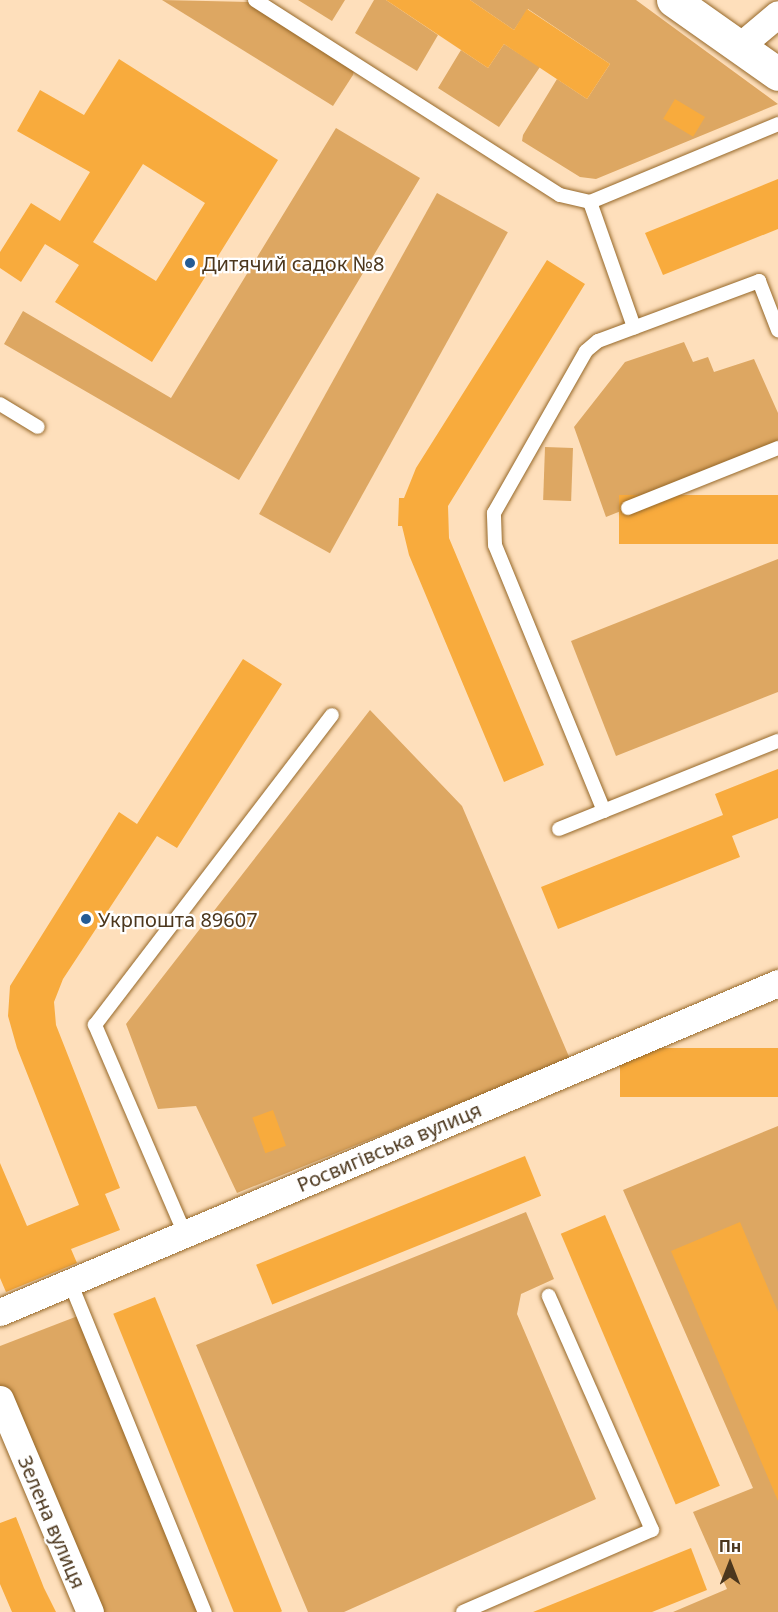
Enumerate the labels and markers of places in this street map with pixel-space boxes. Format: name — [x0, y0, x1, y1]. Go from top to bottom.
place label: Дитячий садок №8 — [202, 251, 384, 275]
marker: Дитячий садок №8 — [183, 256, 197, 270]
place label: Укрпошта 89607 — [98, 907, 258, 931]
marker: Укрпошта 89607 — [79, 912, 93, 926]

